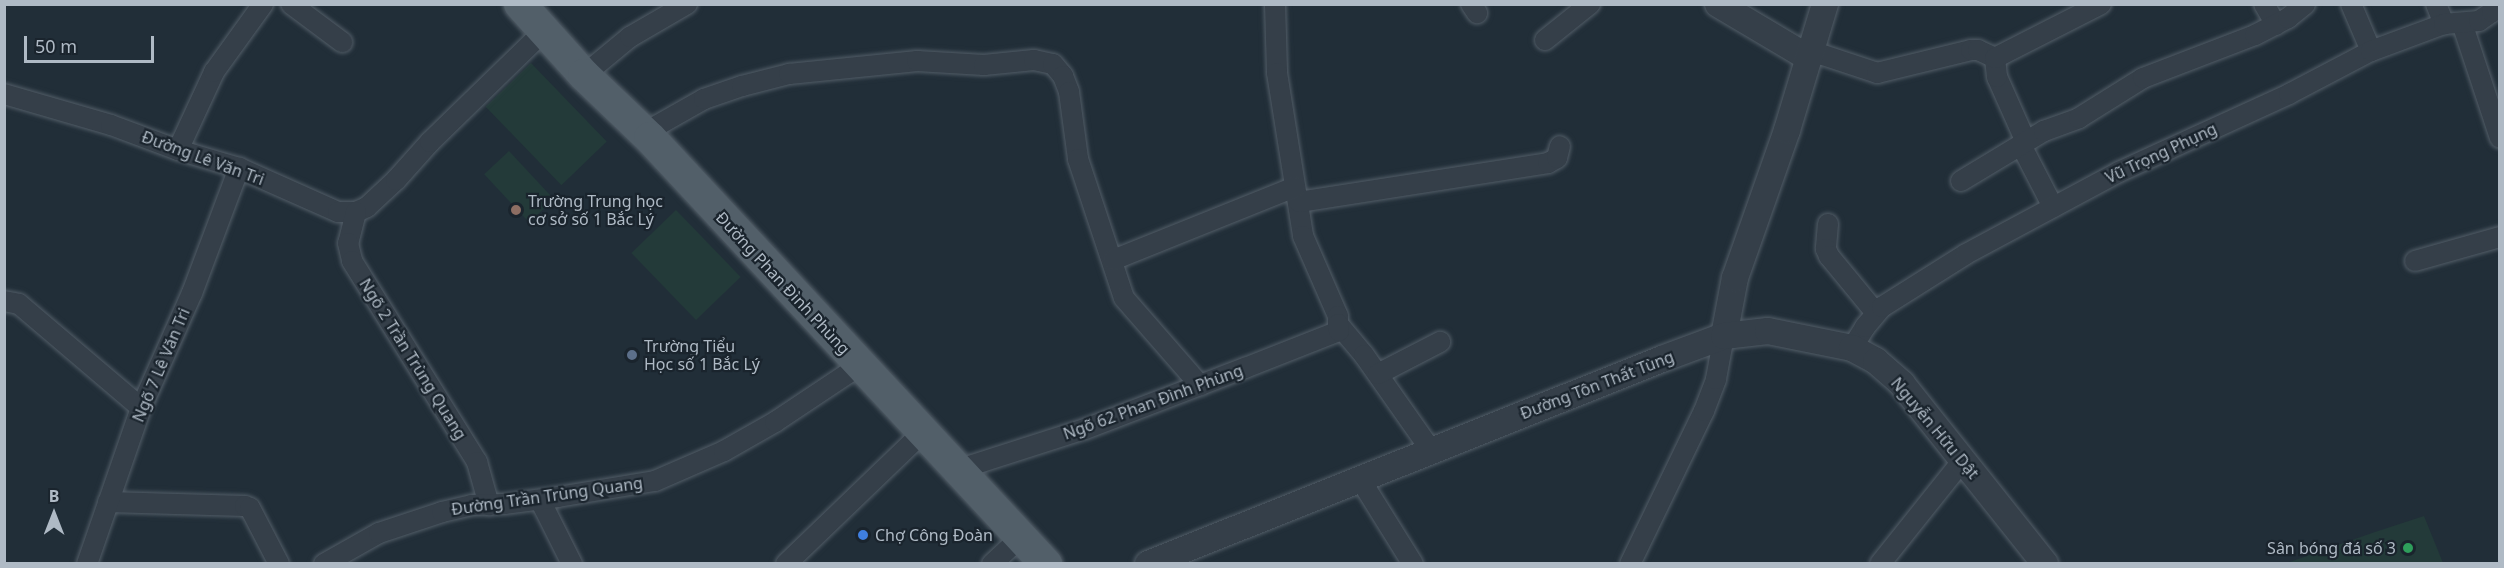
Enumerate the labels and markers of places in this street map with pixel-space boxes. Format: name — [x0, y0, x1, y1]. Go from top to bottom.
place label: Trường Trung học cơ sở số 1 Bắc Lý — [528, 191, 663, 229]
marker: Trường Trung học cơ sở số 1 Bắc Lý — [509, 203, 523, 217]
place label: Trường Tiểu Học số 1 Bắc Lý — [644, 336, 760, 374]
marker: Trường Tiểu Học số 1 Bắc Lý — [625, 348, 639, 362]
place label: Chợ Công Đoàn — [875, 525, 993, 545]
marker: Chợ Công Đoàn — [856, 528, 870, 542]
place label: Sân bóng đá số 3 — [2267, 538, 2396, 558]
marker: Sân bóng đá số 3 — [2401, 541, 2415, 555]

